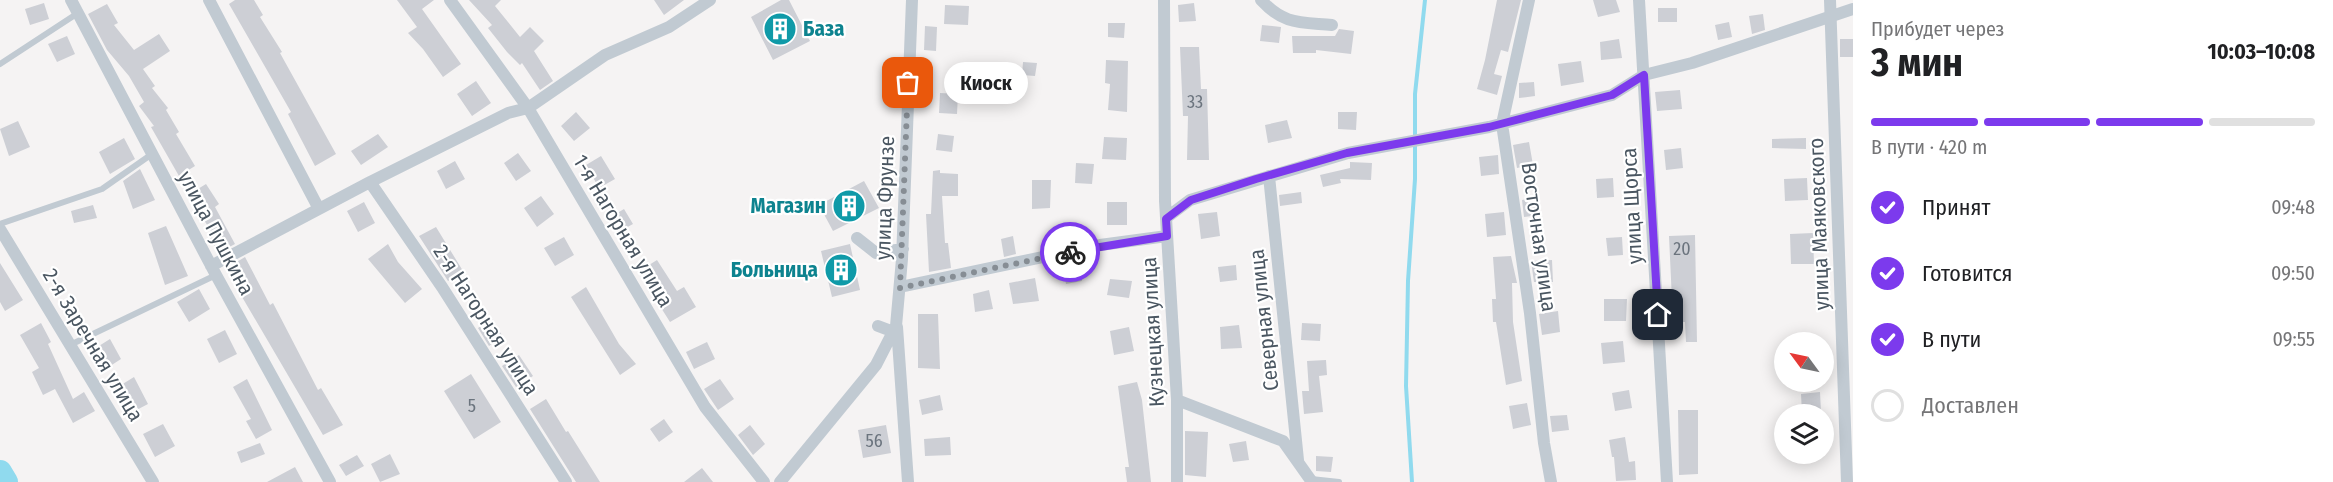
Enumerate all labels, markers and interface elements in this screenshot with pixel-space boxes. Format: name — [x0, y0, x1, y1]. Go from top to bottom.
building icon: База — [762, 11, 798, 47]
place label: База — [803, 16, 845, 42]
text: Прибудет через — [1871, 17, 2004, 41]
text: 10:03–10:08 — [2208, 38, 2315, 65]
text: 3 мин — [1871, 40, 1963, 86]
pin — [882, 57, 933, 108]
callout: Киоск — [944, 62, 1028, 104]
icon: bag — [891, 66, 924, 99]
text: Киоск — [960, 71, 1012, 95]
house number: 33 — [1187, 91, 1203, 113]
street label: улица Фрунзе — [870, 135, 900, 261]
text: В пути · 420 m — [1871, 135, 1987, 159]
street label: улица Маяковского — [1803, 137, 1835, 311]
street label: улица Щорса — [1616, 147, 1648, 265]
street label: 1-я Нагорная улица — [567, 150, 679, 312]
street label: Восточная улица — [1516, 161, 1562, 313]
street label: улица Пушкина — [172, 166, 260, 300]
building icon: Магазин — [831, 188, 867, 224]
icon: check — [1871, 191, 1904, 224]
place label: Магазин — [751, 193, 826, 219]
text: Принят — [1922, 194, 1990, 221]
text: 09:48 — [2271, 195, 2315, 219]
courier — [1040, 222, 1100, 282]
icon: bike — [1054, 236, 1087, 269]
house number: 20 — [1673, 238, 1691, 260]
street label: 2-я Нагорная улица — [428, 240, 544, 400]
street label: Северная улица — [1244, 248, 1284, 392]
building icon: Больница — [823, 252, 859, 288]
street label: Кузнецкая улица — [1136, 256, 1170, 408]
place label: Больница — [731, 257, 818, 283]
icon: check — [1871, 257, 1904, 290]
text: Готовится — [1922, 260, 2013, 287]
text: 09:50 — [2271, 261, 2315, 285]
street label: 2-я Заречная улица — [37, 264, 149, 426]
pin — [1632, 289, 1683, 340]
icon: home — [1641, 298, 1674, 331]
icon: check — [1871, 323, 1904, 356]
text: В пути — [1922, 326, 1981, 353]
text: 09:55 — [2272, 327, 2315, 351]
north arrow — [1774, 332, 1834, 392]
map controls — [1774, 332, 1834, 464]
text: Доставлен — [1922, 392, 2019, 419]
house number: 5 — [468, 395, 476, 417]
button: layers — [1774, 404, 1834, 464]
house number: 56 — [865, 430, 883, 452]

